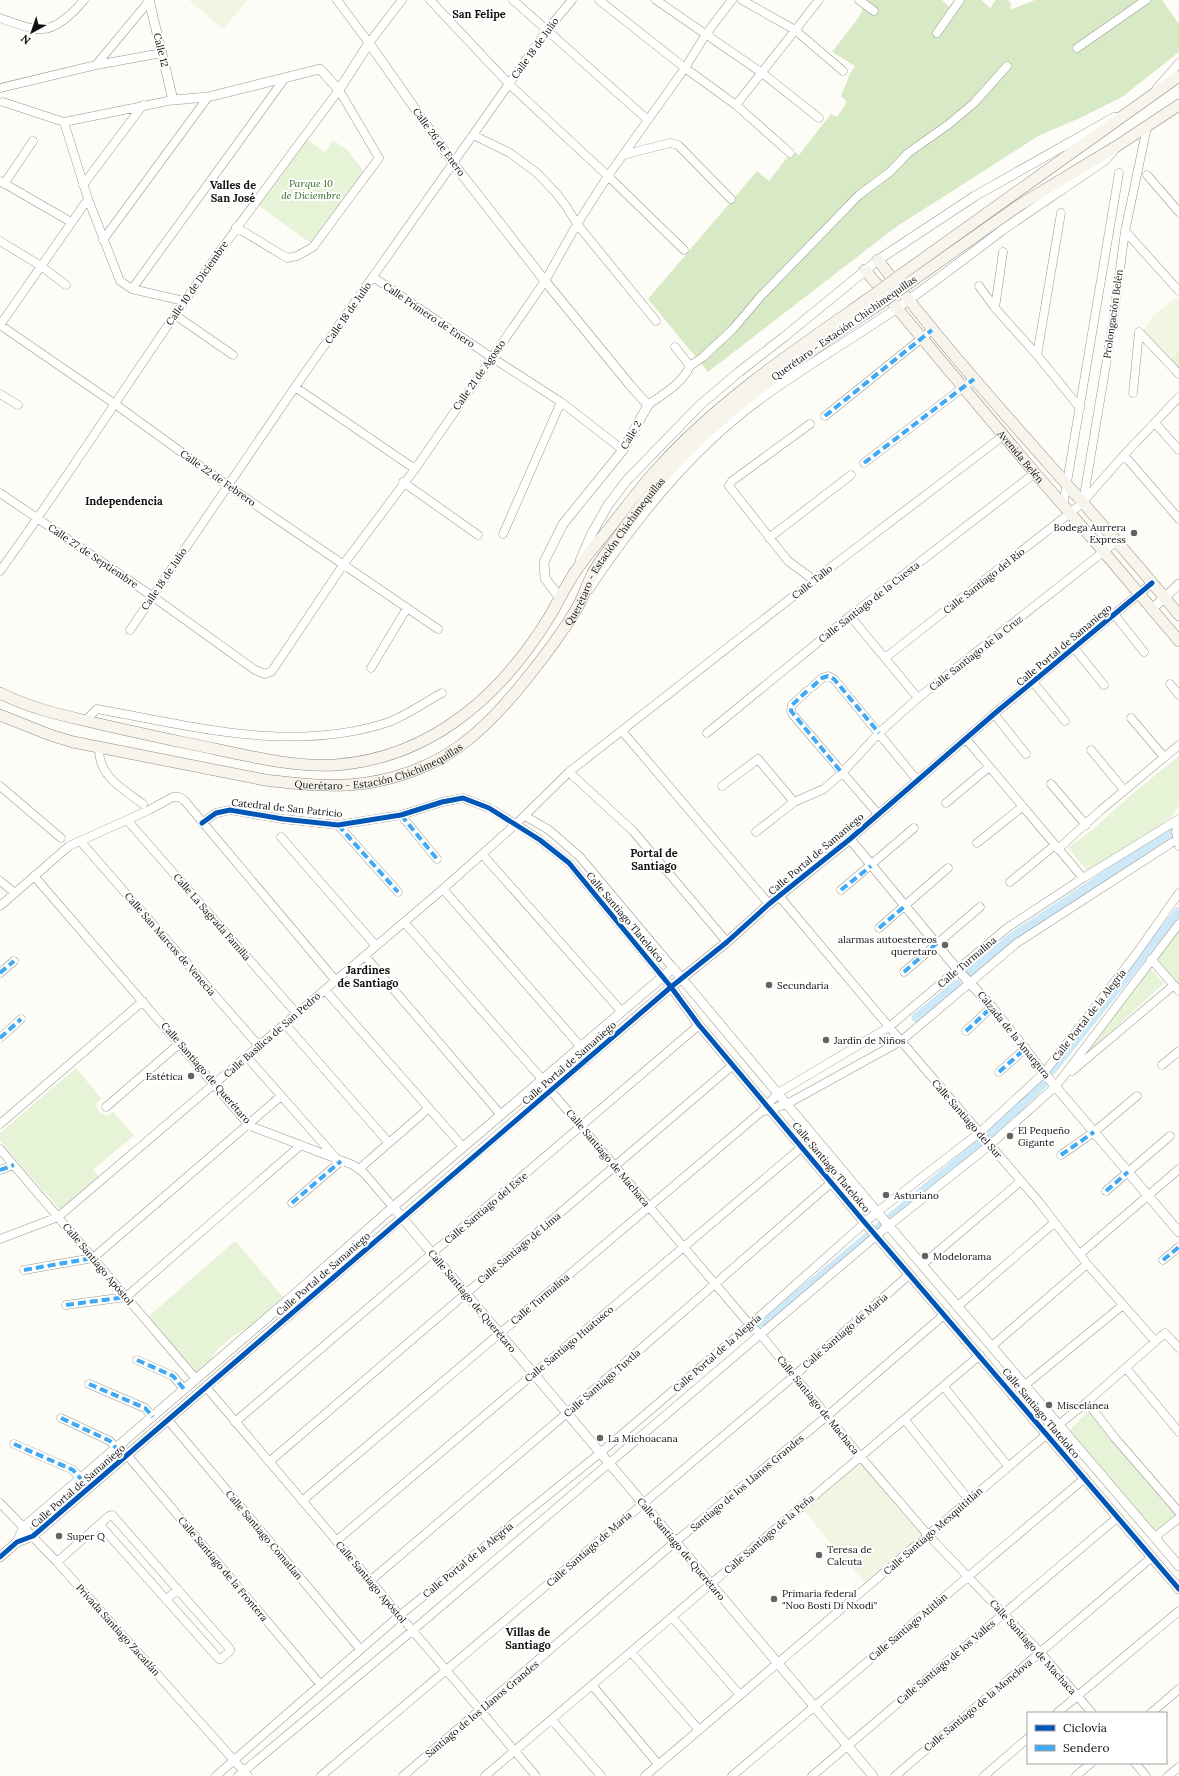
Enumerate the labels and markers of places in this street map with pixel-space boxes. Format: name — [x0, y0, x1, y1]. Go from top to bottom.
place label: Bodega Aurrera Express — [1054, 521, 1126, 546]
marker: Bodega Aurrera Express — [1129, 528, 1139, 538]
place label: alarmas autoestereos queretaro — [838, 933, 937, 958]
marker: alarmas autoestereos queretaro — [940, 940, 950, 950]
place label: Secundaria — [777, 979, 829, 992]
marker: Secundaria — [764, 980, 774, 990]
place label: Jardín de Niños — [833, 1034, 906, 1047]
marker: Jardín de Niños — [821, 1035, 831, 1045]
place label: Estética — [146, 1070, 183, 1083]
marker: Estética — [186, 1071, 196, 1081]
place label: El Pequeño Gigante — [1018, 1124, 1070, 1149]
marker: El Pequeño Gigante — [1005, 1131, 1015, 1141]
place label: Asturiano — [893, 1189, 939, 1202]
marker: Asturiano — [881, 1190, 891, 1200]
place label: Modelorama — [933, 1250, 991, 1263]
marker: Modelorama — [920, 1251, 930, 1261]
place label: Miscelánea — [1057, 1399, 1109, 1412]
marker: Miscelánea — [1044, 1400, 1054, 1410]
place label: La Michoacana — [608, 1432, 678, 1445]
marker: La Michoacana — [595, 1433, 605, 1443]
place label: Super Q — [67, 1530, 105, 1543]
marker: Super Q — [54, 1531, 64, 1541]
place label: Teresa de Calcuta — [827, 1543, 872, 1568]
marker: Teresa de Calcuta — [814, 1550, 824, 1560]
place label: Primaria federal "Noo Bosti Di Nxodi" — [782, 1587, 877, 1612]
marker: Primaria federal "Noo Bosti Di Nxodi" — [769, 1594, 779, 1604]

